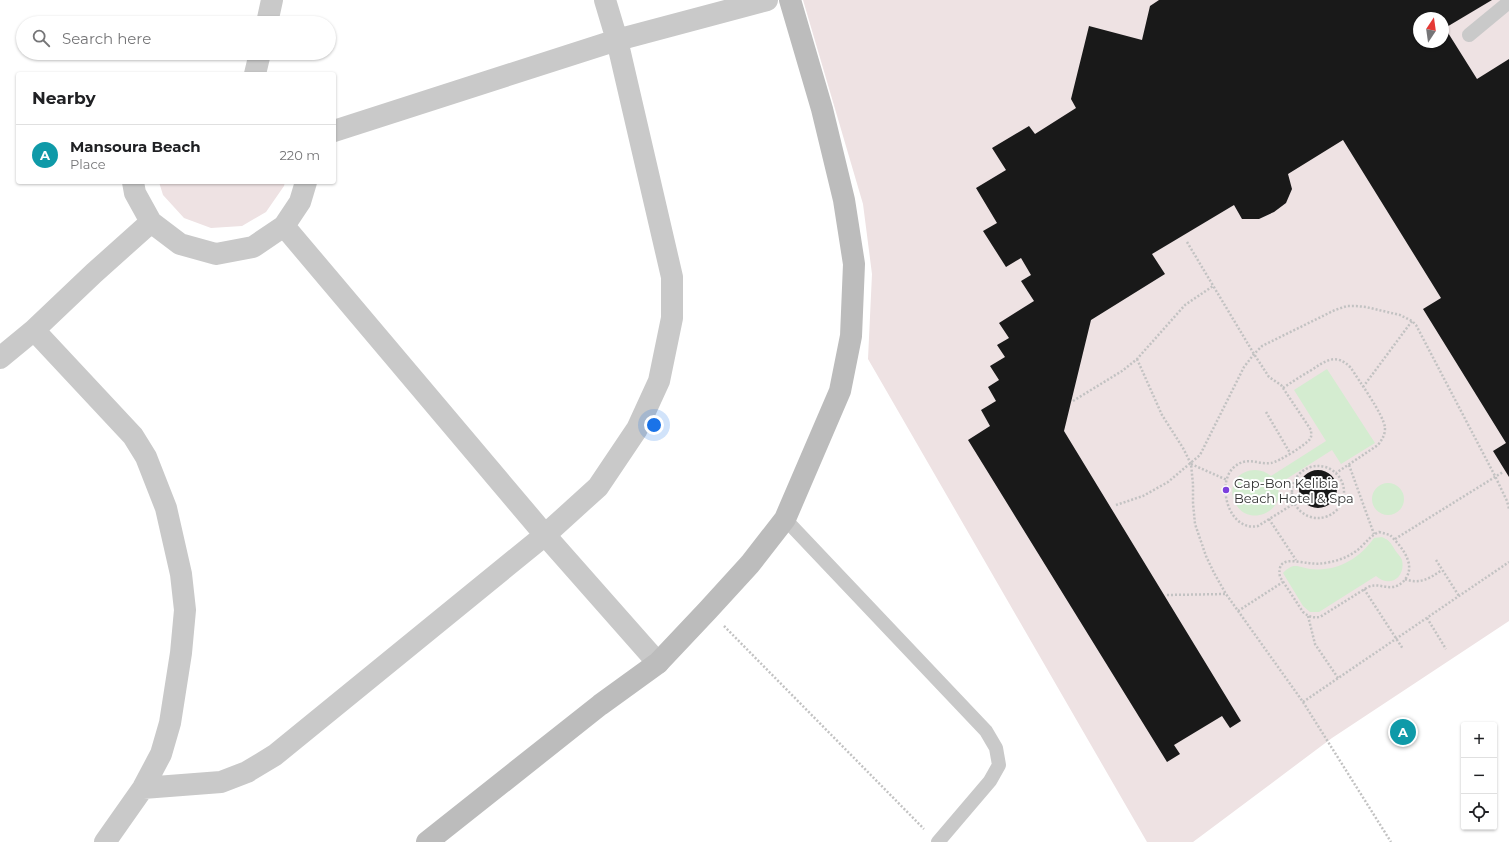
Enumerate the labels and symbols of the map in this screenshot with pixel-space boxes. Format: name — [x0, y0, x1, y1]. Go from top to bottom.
north arrow — [1413, 12, 1449, 48]
your location — [644, 415, 664, 435]
place label: Cap-Bon Kelibia Beach Hotel & Spa — [1234, 475, 1354, 506]
marker: Cap-Bon Kelibia Beach Hotel & Spa — [1221, 485, 1231, 495]
pin: A — [1390, 717, 1416, 747]

